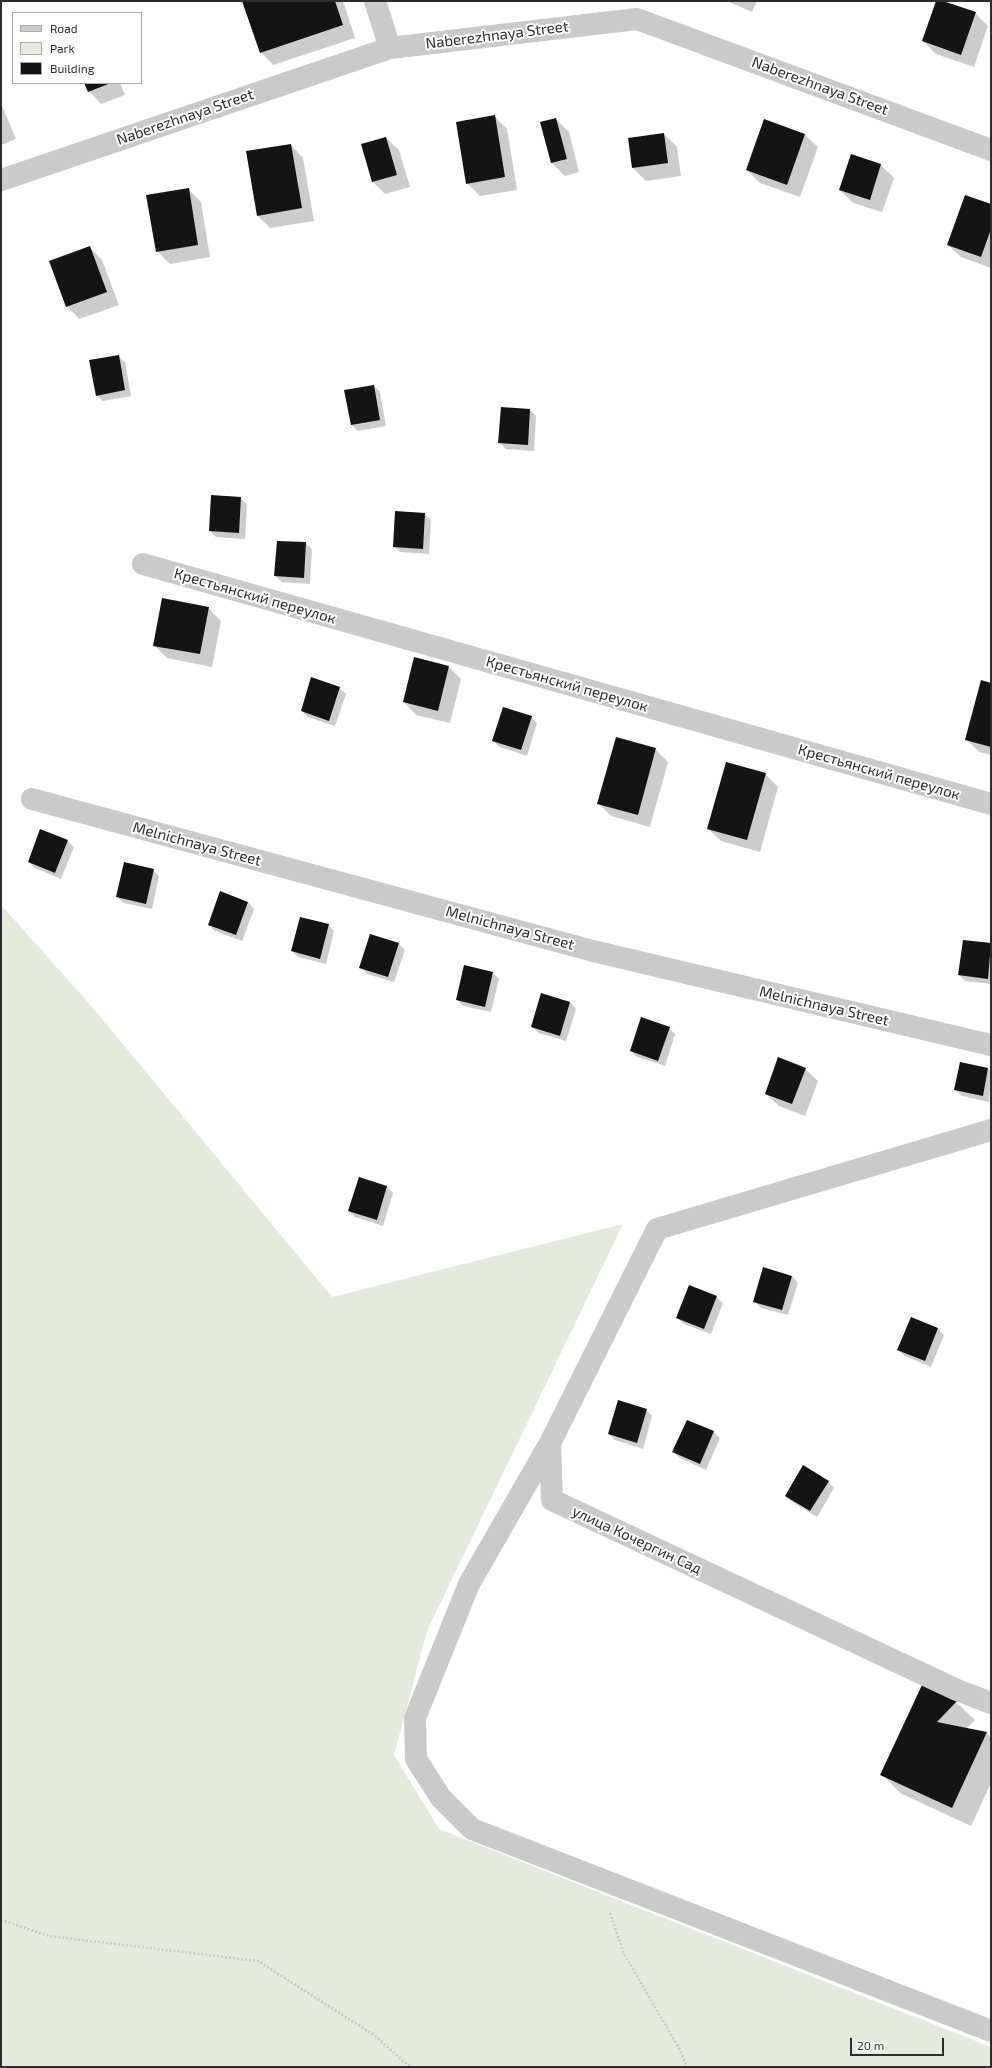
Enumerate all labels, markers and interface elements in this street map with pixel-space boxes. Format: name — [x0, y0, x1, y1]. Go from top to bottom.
legend — [12, 12, 142, 84]
street label: Naberezhnaya Street — [425, 17, 569, 53]
text: Road — [50, 21, 78, 35]
text: Park — [50, 41, 75, 55]
street label: Naberezhnaya Street — [749, 53, 891, 119]
text: Building — [50, 61, 94, 75]
street label: Naberezhnaya Street — [114, 85, 256, 149]
street label: Крестьянский переулок — [172, 564, 338, 628]
street label: Крестьянский переулок — [484, 652, 650, 716]
street label: Крестьянский переулок — [796, 740, 962, 804]
street label: Melnichnaya Street — [131, 818, 263, 870]
street label: Melnichnaya Street — [444, 902, 576, 954]
street label: Melnichnaya Street — [758, 982, 890, 1030]
street label: улица Кочергин Сад — [569, 1502, 705, 1578]
scale bar — [852, 2030, 946, 2056]
text: 20 m — [857, 2038, 884, 2052]

